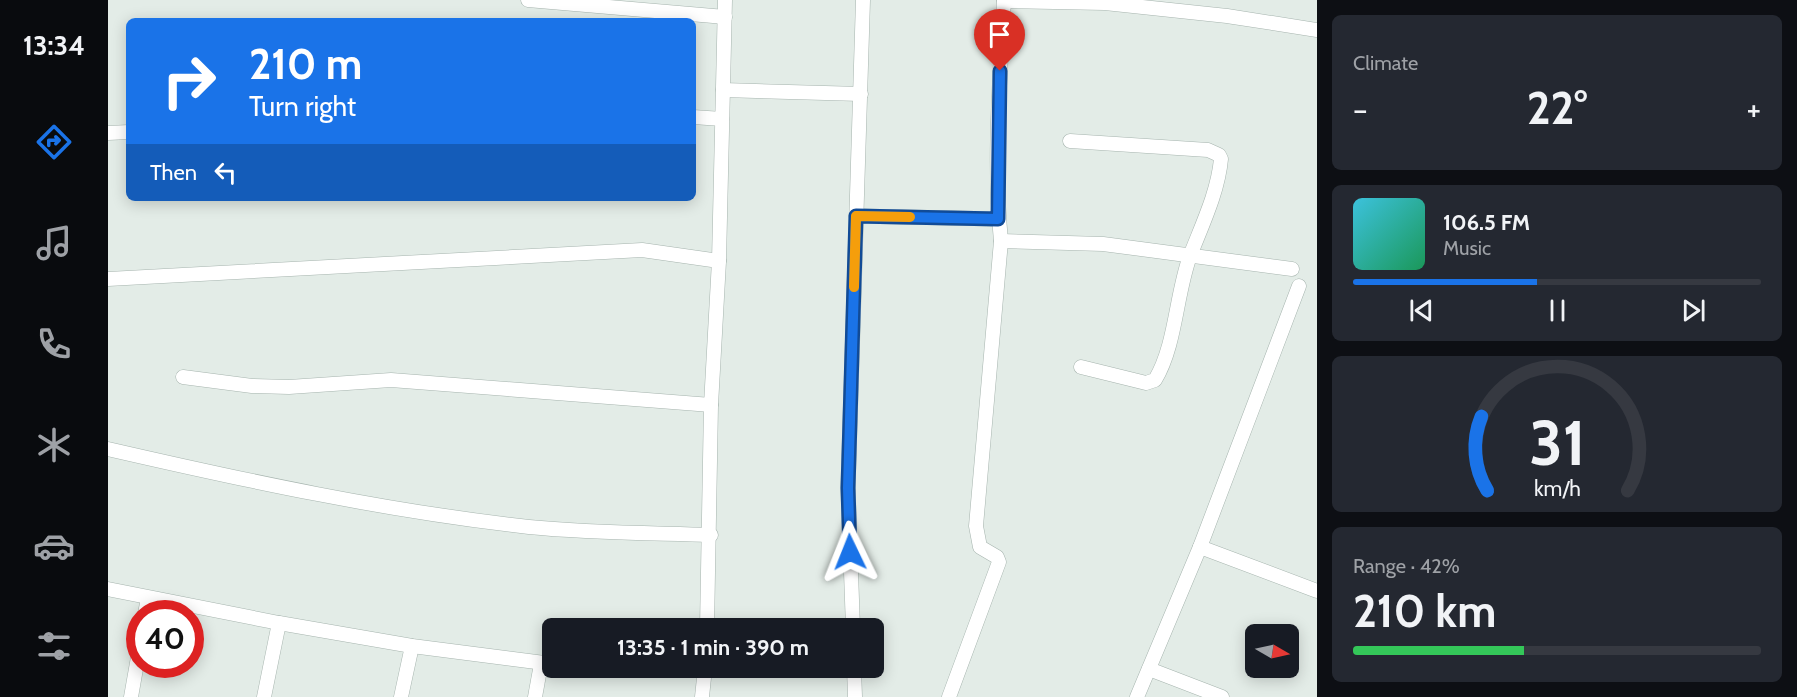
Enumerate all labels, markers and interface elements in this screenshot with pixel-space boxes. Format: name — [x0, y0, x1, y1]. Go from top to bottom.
pin — [974, 9, 1025, 71]
icon: arrive — [983, 18, 1016, 51]
text: 13:34 — [23, 29, 85, 62]
text: 210 m — [249, 38, 362, 90]
icon: right — [150, 42, 228, 120]
text: Climate — [1353, 51, 1418, 75]
text: 22° — [1527, 81, 1587, 135]
text: − — [1353, 89, 1368, 129]
text: + — [1746, 89, 1761, 129]
text: Turn right — [249, 90, 356, 123]
icon: directions — [33, 121, 75, 163]
icon: left — [209, 156, 242, 189]
text: Then — [150, 159, 197, 186]
text: 106.5 FM — [1443, 209, 1530, 236]
icon: music — [33, 222, 75, 264]
text: Music — [1443, 236, 1491, 260]
icon: previous — [1405, 294, 1438, 327]
icon: pause — [1541, 294, 1574, 327]
icon: next — [1677, 294, 1710, 327]
icon: phone — [33, 323, 75, 365]
text: 31 — [1529, 405, 1585, 481]
icon: climate — [33, 424, 75, 466]
text: km/h — [1534, 475, 1580, 501]
position arrow — [818, 520, 882, 584]
icon: car — [33, 525, 75, 567]
text: Range · 42% — [1353, 554, 1460, 578]
text: 210 km — [1353, 584, 1496, 638]
speed limit sign: 40 — [126, 600, 204, 678]
north arrow — [1245, 624, 1299, 678]
map controls — [1245, 624, 1299, 678]
icon: filters — [33, 625, 75, 667]
text: 13:35 · 1 min · 390 m — [617, 634, 809, 661]

